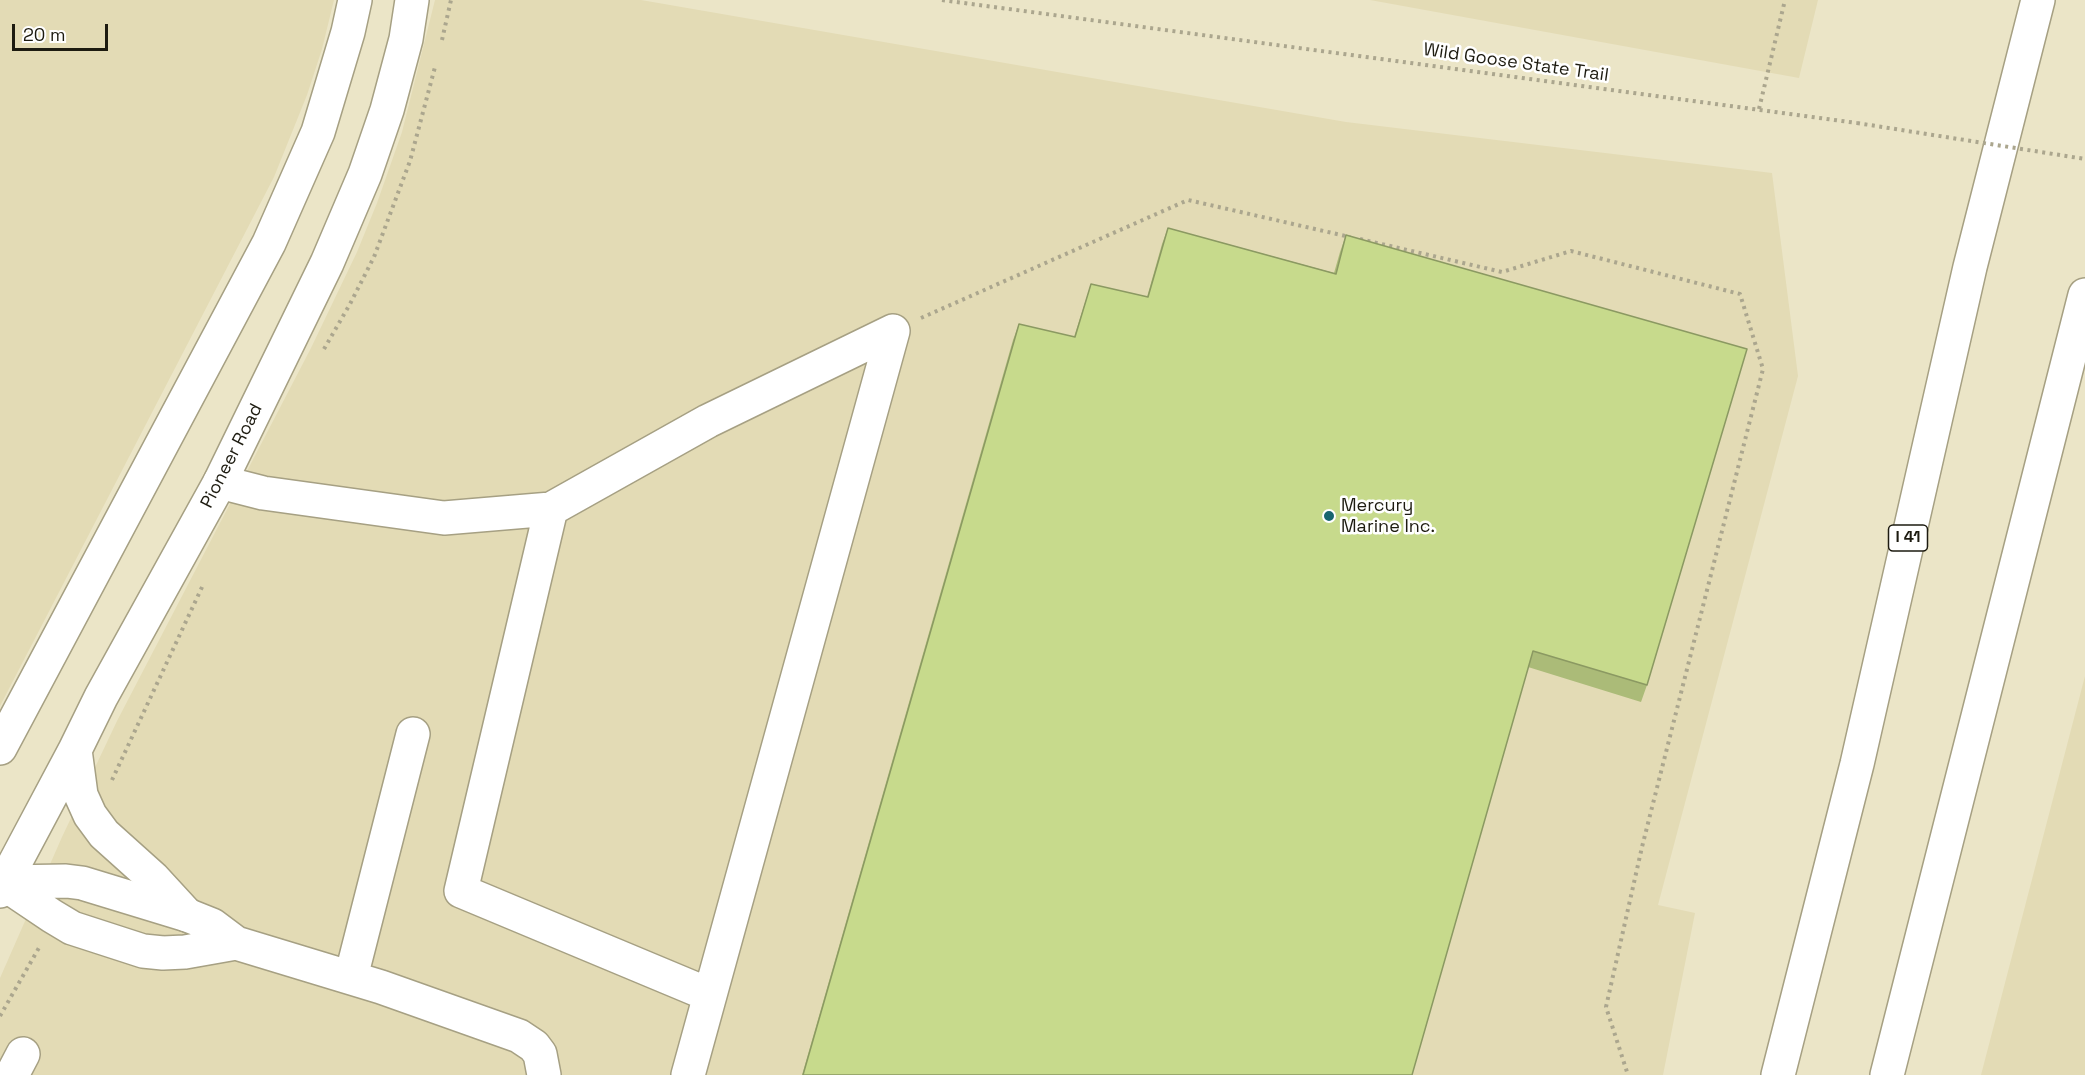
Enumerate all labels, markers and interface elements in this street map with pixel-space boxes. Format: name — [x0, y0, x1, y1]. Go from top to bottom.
scale bar — [15, 12, 111, 50]
text: 20 m — [23, 23, 66, 46]
street label: Wild Goose State Trail — [1422, 39, 1610, 87]
street label: Pioneer Road — [196, 400, 268, 512]
place label: Mercury Marine Inc. — [1341, 495, 1435, 538]
marker: Mercury Marine Inc. — [1322, 509, 1336, 523]
road number: I 41 — [1888, 525, 1928, 551]

